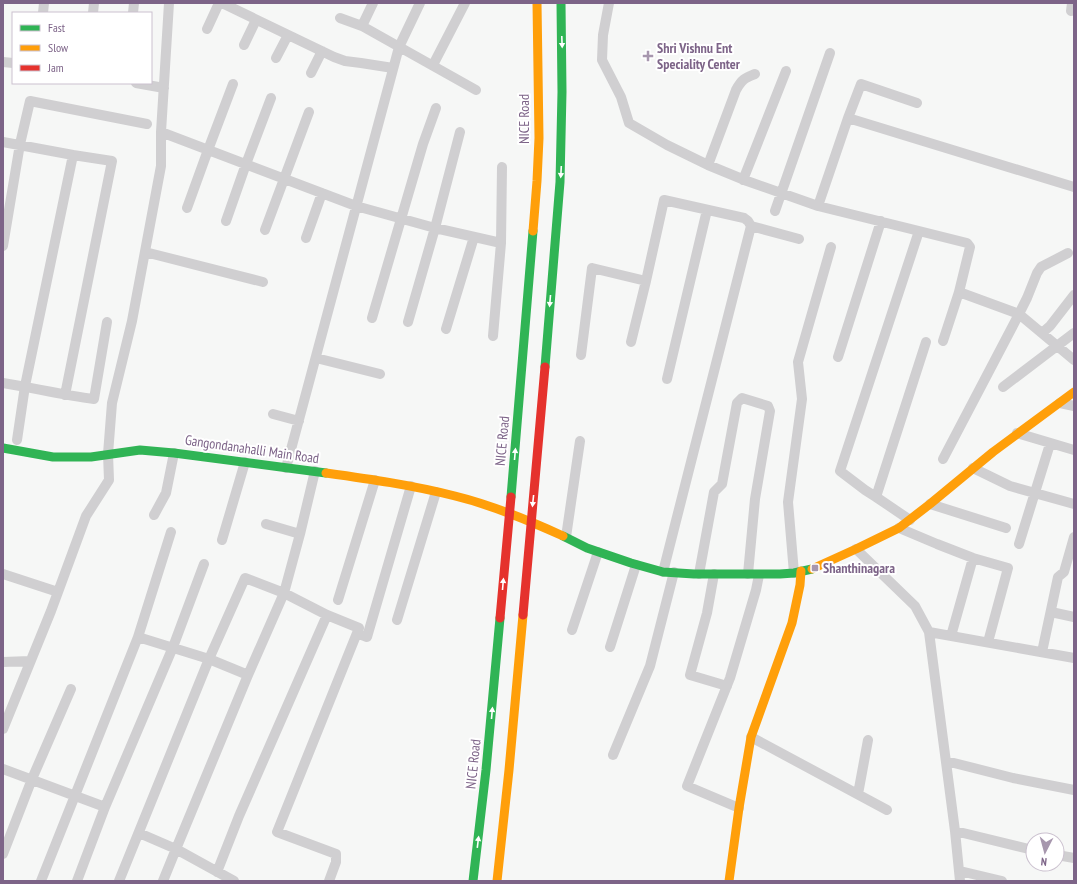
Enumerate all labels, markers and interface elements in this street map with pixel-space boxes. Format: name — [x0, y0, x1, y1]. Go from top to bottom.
legend — [12, 12, 152, 84]
text: Fast — [48, 20, 66, 35]
one-way arrow — [559, 36, 566, 48]
place label: Shri Vishnu Ent Speciality Center — [657, 39, 741, 73]
text: Slow — [48, 40, 69, 55]
marker: Shri Vishnu Ent Speciality Center — [642, 50, 654, 62]
text: Jam — [47, 60, 64, 75]
street label: NICE Road — [515, 94, 533, 144]
one-way arrow — [557, 166, 564, 178]
one-way arrow — [547, 295, 554, 308]
street label: NICE Road — [491, 415, 513, 467]
street label: Gangondanahalli Main Road — [184, 431, 320, 467]
one-way arrow — [511, 448, 518, 460]
one-way arrow — [530, 495, 537, 507]
place label: Shanthinagara — [823, 559, 895, 577]
marker: Shanthinagara — [810, 563, 820, 573]
one-way arrow — [500, 577, 506, 590]
one-way arrow — [488, 707, 495, 719]
street label: NICE Road — [461, 738, 485, 790]
north arrow — [1025, 832, 1065, 872]
one-way arrow — [475, 836, 481, 848]
text: N — [1040, 855, 1048, 869]

